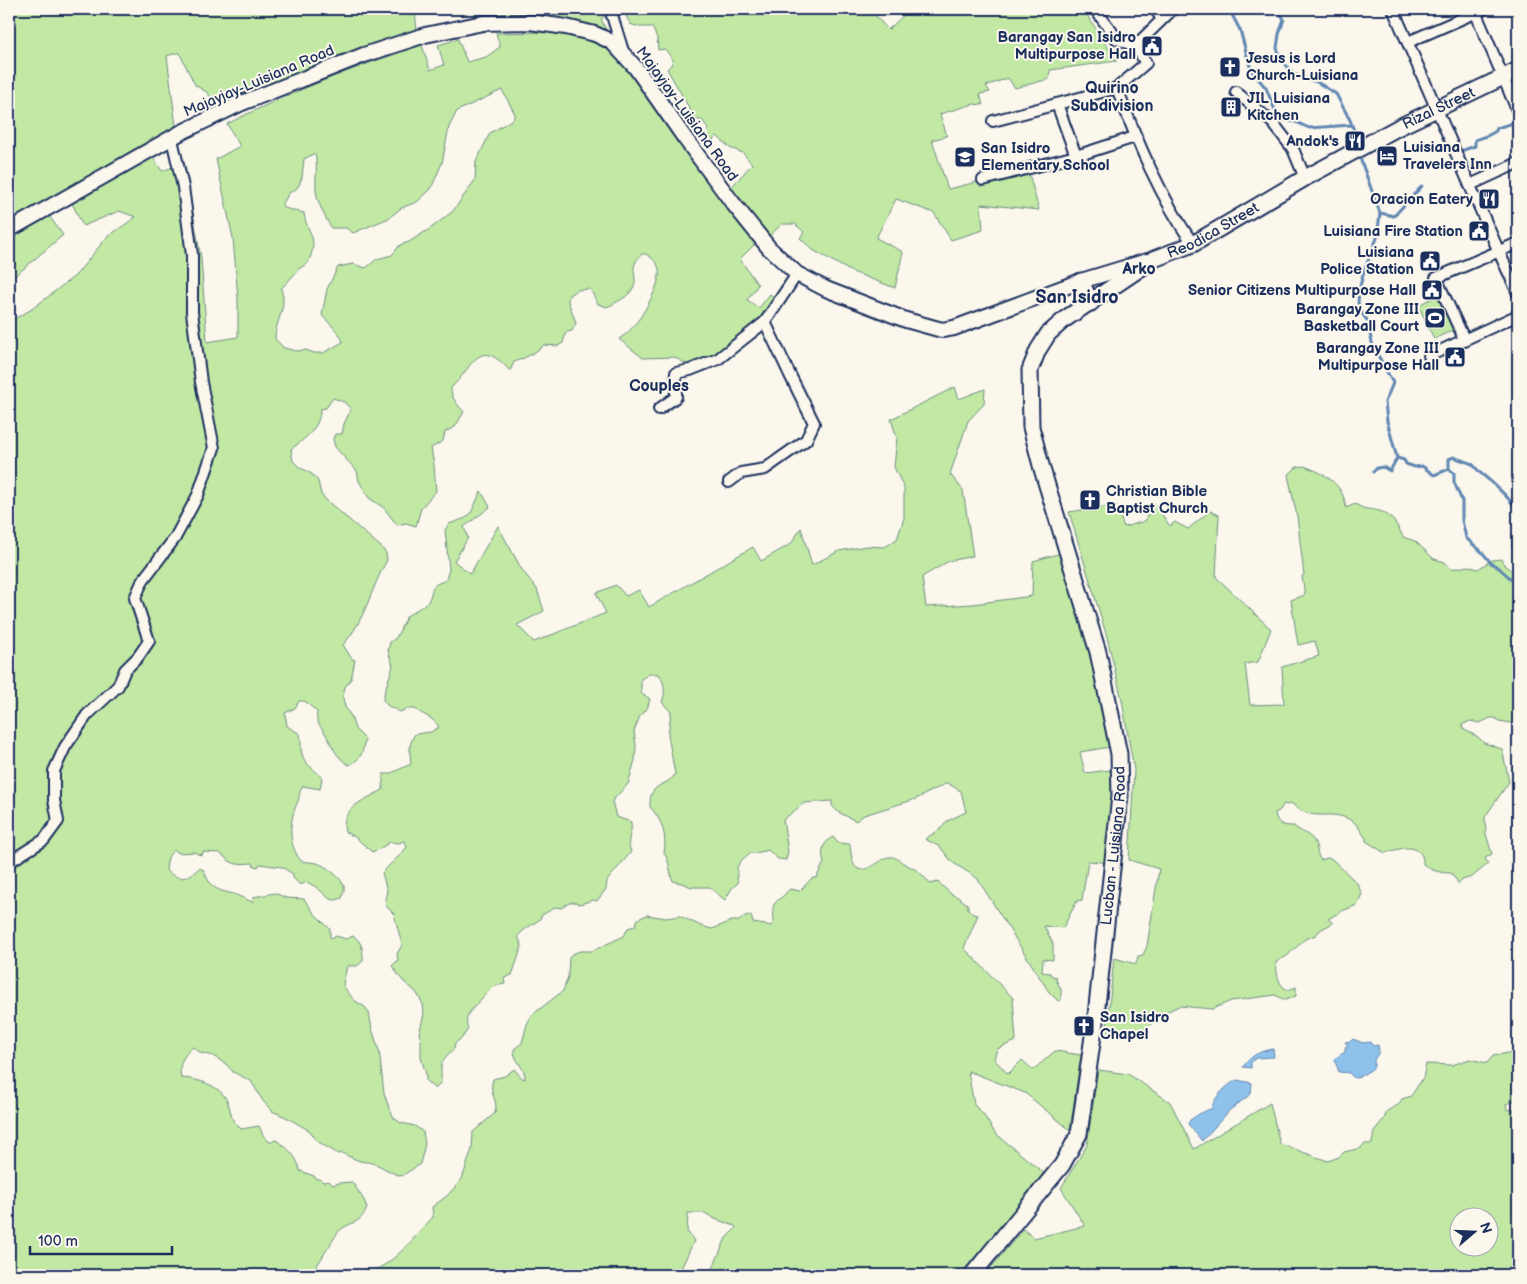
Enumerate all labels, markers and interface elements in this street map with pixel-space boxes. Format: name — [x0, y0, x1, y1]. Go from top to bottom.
place label: Barangay San Isidro Multipurpose Hall — [997, 28, 1136, 64]
public building icon: Barangay San Isidro Multipurpose Hall — [1140, 34, 1164, 58]
street label: Majayjay-Luisiana Road — [181, 41, 337, 121]
street label: Majayjay-Luisiana Road — [632, 43, 742, 185]
place label: Jesus is Lord Church-Luisiana — [1246, 49, 1358, 85]
church icon: Jesus is Lord Church-Luisiana — [1218, 55, 1242, 79]
district label: Quirino Subdivision — [1071, 79, 1153, 116]
street label: Rizal Street — [1399, 82, 1478, 133]
place label: JIL Luisiana Kitchen — [1247, 89, 1330, 125]
building icon: JIL Luisiana Kitchen — [1219, 95, 1243, 119]
restaurant icon: Andok's — [1343, 129, 1367, 153]
place label: Andok's — [1285, 132, 1339, 151]
place label: Luisiana Travelers Inn — [1403, 138, 1492, 174]
place label: San Isidro Elementary School — [981, 139, 1109, 175]
hotel icon: Luisiana Travelers Inn — [1375, 144, 1399, 168]
school or university icon: San Isidro Elementary School — [953, 145, 977, 169]
restaurant icon: Oracion Eatery — [1477, 187, 1501, 211]
place label: Oracion Eatery — [1370, 190, 1473, 209]
street label: Reodica Street — [1164, 198, 1263, 263]
public building icon: Luisiana Fire Station — [1467, 219, 1491, 243]
place label: Luisiana Fire Station — [1323, 222, 1463, 241]
place label: Luisiana Police Station — [1320, 243, 1414, 279]
public building icon: Luisiana Police Station — [1418, 249, 1442, 273]
district label: Arko — [1121, 260, 1156, 279]
public building icon: Senior Citizens Multipurpose Hall — [1420, 278, 1444, 302]
place label: Senior Citizens Multipurpose Hall — [1188, 281, 1416, 300]
district label: San Isidro — [1035, 287, 1119, 308]
place label: Barangay Zone III Basketball Court — [1296, 300, 1419, 336]
sports icon: Barangay Zone III Basketball Court — [1423, 306, 1447, 330]
place label: Barangay Zone III Multipurpose Hall — [1316, 339, 1439, 375]
public building icon: Barangay Zone III Multipurpose Hall — [1443, 345, 1467, 369]
district label: Couples — [629, 377, 689, 396]
place label: Christian Bible Baptist Church — [1106, 482, 1208, 518]
church icon: Christian Bible Baptist Church — [1078, 488, 1102, 512]
street label: Lucban - Luisiana Road — [1096, 766, 1130, 926]
place label: San Isidro Chapel — [1100, 1008, 1170, 1044]
church icon: San Isidro Chapel — [1072, 1014, 1096, 1038]
north arrow — [1450, 1206, 1500, 1256]
text: N — [1476, 1220, 1496, 1236]
scale bar — [30, 1224, 172, 1256]
text: 100 m — [38, 1232, 78, 1251]

